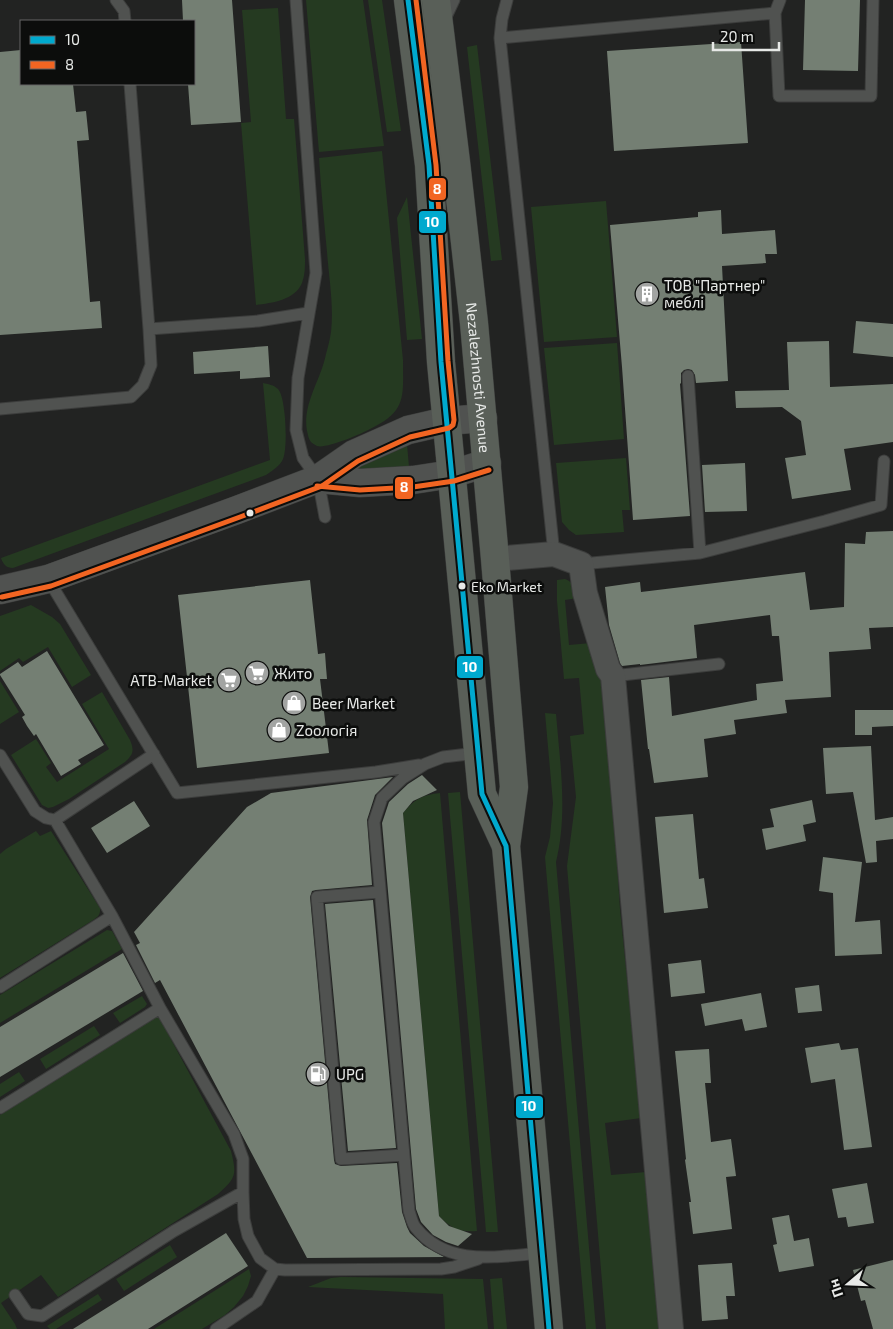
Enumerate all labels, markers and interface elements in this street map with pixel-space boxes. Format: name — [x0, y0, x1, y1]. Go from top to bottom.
legend — [20, 20, 195, 85]
scale bar — [713, 20, 779, 52]
text: 20 m — [720, 27, 754, 45]
text: 10 — [65, 30, 80, 48]
text: 8 — [65, 55, 74, 73]
line badge: 8 — [428, 177, 447, 201]
text: 8 — [433, 180, 441, 197]
line badge: 10 — [418, 210, 447, 234]
text: 10 — [425, 213, 440, 230]
place label: ТОВ "Партнер" меблі — [664, 276, 765, 311]
building icon: ТОВ "Партнер" меблі — [634, 281, 660, 307]
street label: Nezalezhnosti Avenue — [463, 301, 495, 454]
line badge: 8 — [394, 476, 414, 500]
text: 8 — [400, 478, 408, 495]
unlabelled marker — [245, 508, 255, 518]
place label: Eko Market — [471, 578, 542, 595]
marker: Eko Market — [457, 581, 467, 591]
line badge: 10 — [456, 655, 484, 679]
text: 10 — [463, 658, 478, 675]
supermarket icon: Жито — [244, 660, 270, 686]
place label: Жито — [274, 664, 312, 682]
supermarket icon: ATB-Market — [216, 667, 242, 693]
place label: ATB-Market — [130, 671, 212, 689]
shop icon: Beer Market — [281, 690, 307, 716]
place label: Beer Market — [312, 694, 395, 712]
shop icon: Zooлогія — [266, 717, 292, 743]
place label: Zooлогія — [296, 721, 357, 739]
fuel station icon: UPG — [305, 1061, 331, 1087]
place label: UPG — [336, 1065, 364, 1083]
line badge: 10 — [515, 1095, 544, 1119]
text: 10 — [522, 1097, 537, 1114]
north arrow — [823, 1259, 873, 1309]
text: Пн — [824, 1277, 846, 1300]

